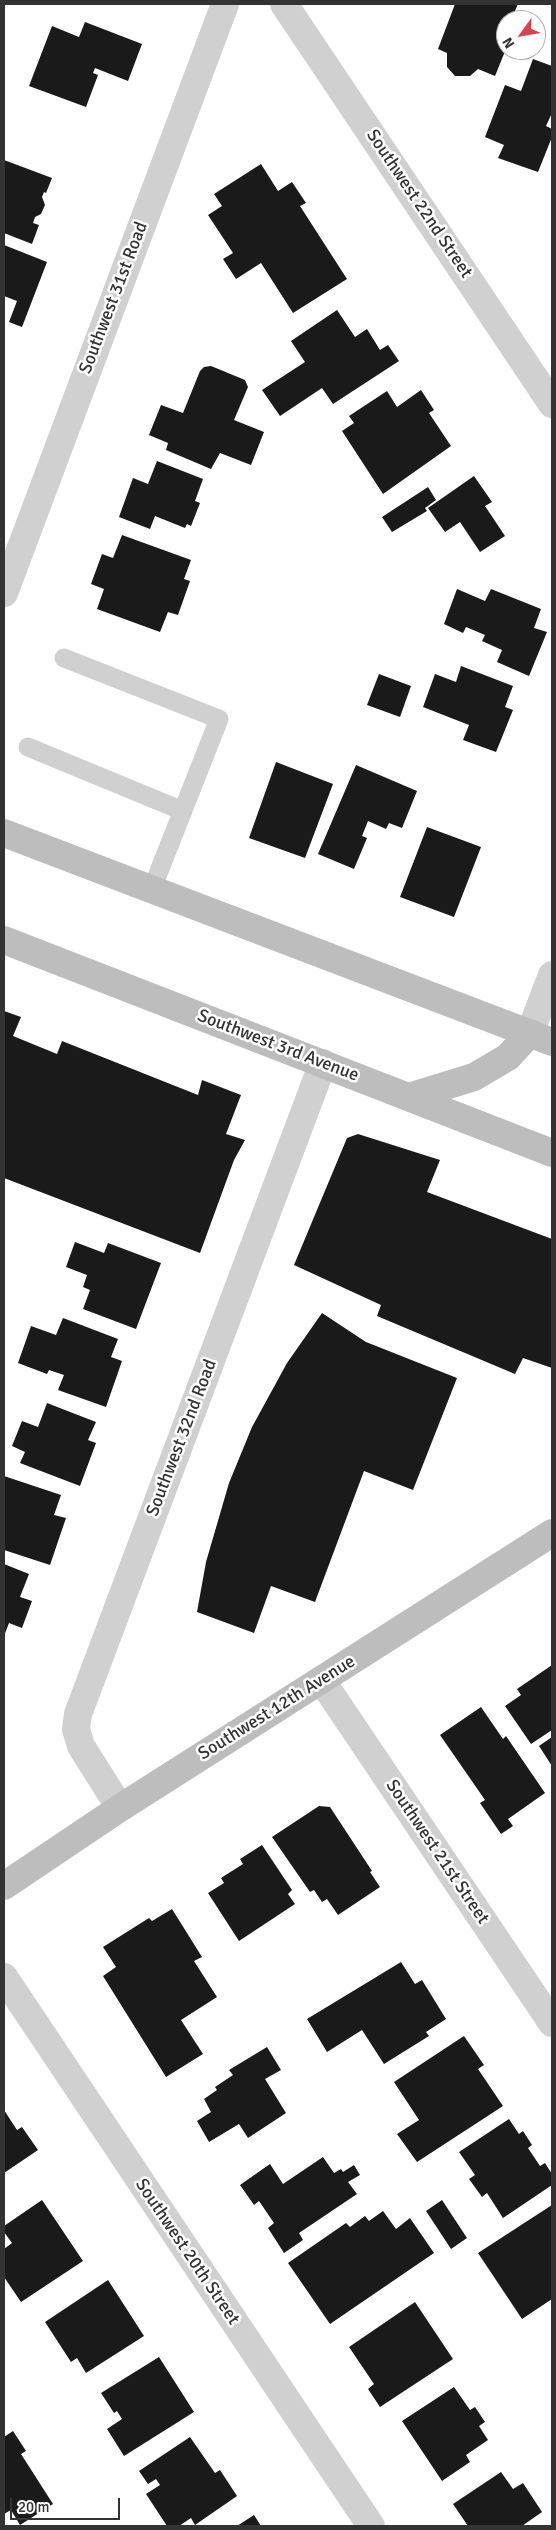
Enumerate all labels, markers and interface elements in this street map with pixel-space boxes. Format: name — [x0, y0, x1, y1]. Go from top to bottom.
north arrow — [496, 10, 546, 60]
text: N — [499, 34, 518, 51]
street label: Southwest 22nd Street — [361, 126, 477, 282]
street label: Southwest 31st Road — [75, 219, 153, 377]
street label: Southwest 3rd Avenue — [194, 1005, 362, 1087]
street label: Southwest 32nd Road — [142, 1357, 222, 1519]
street label: Southwest 12th Avenue — [195, 1651, 359, 1765]
street label: Southwest 21st Street — [381, 1776, 493, 1928]
street label: Southwest 20th Street — [130, 2175, 244, 2329]
scale bar — [12, 2488, 122, 2520]
text: 20 m — [18, 2498, 49, 2516]

